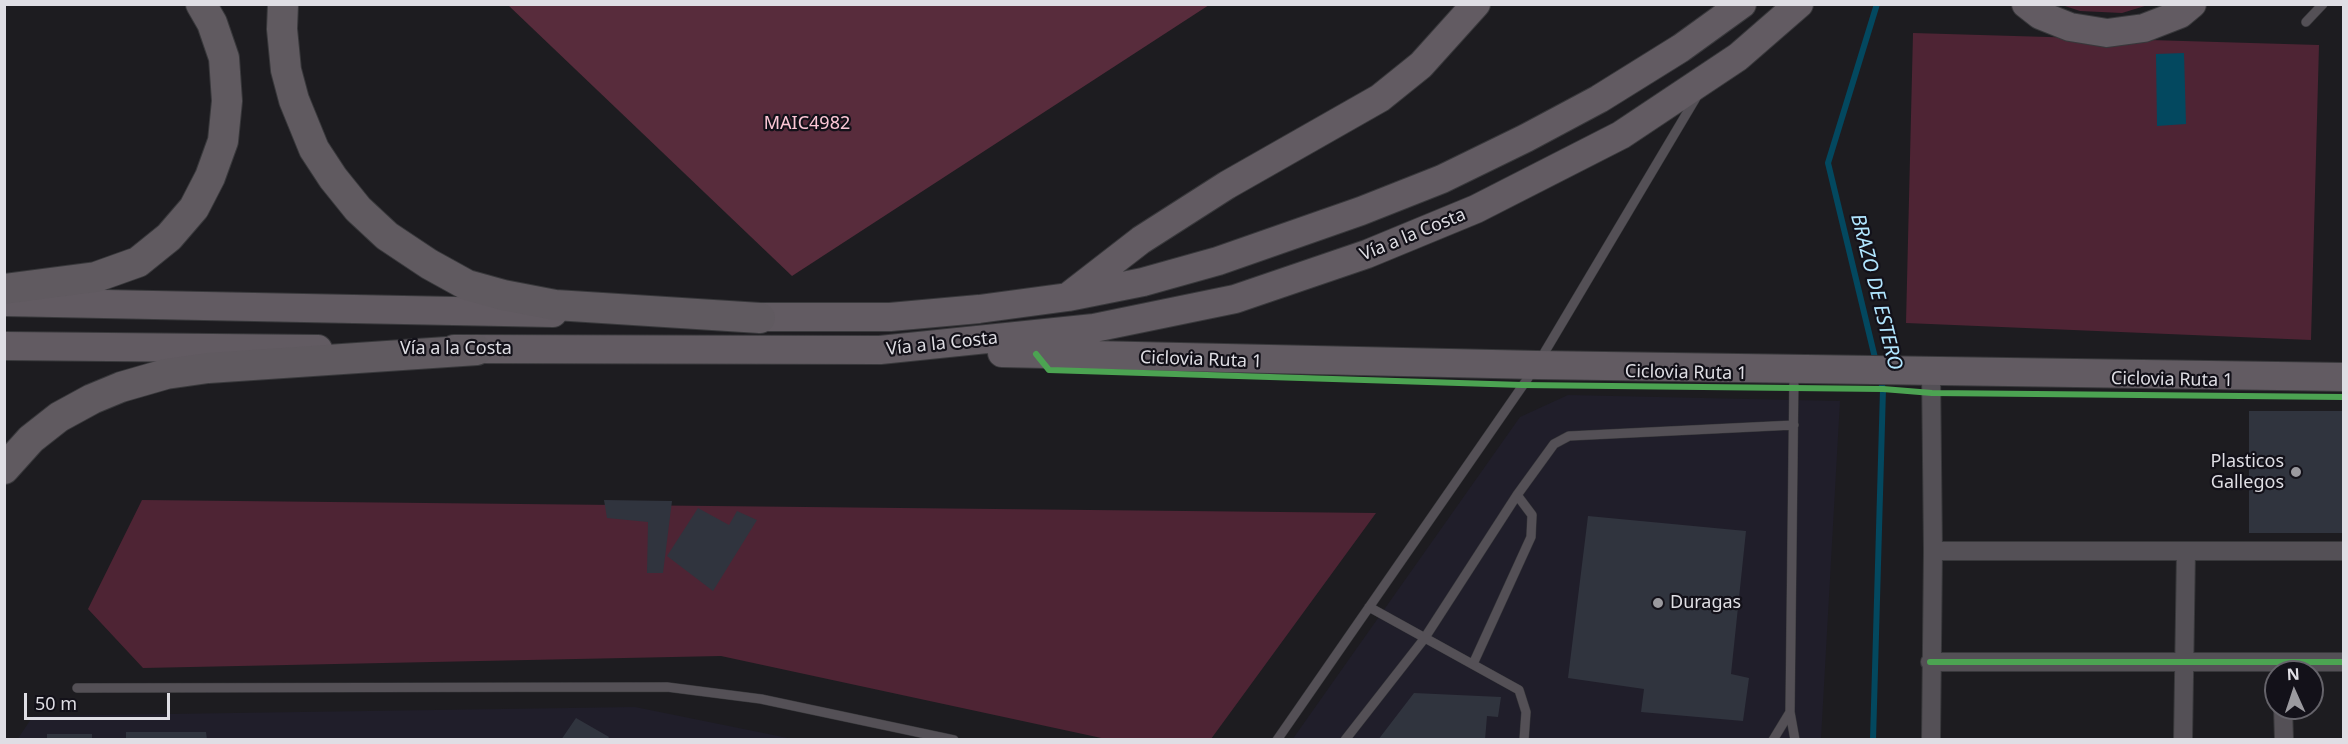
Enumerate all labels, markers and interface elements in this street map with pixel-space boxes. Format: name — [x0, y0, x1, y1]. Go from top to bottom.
park label: MAIC4982 — [764, 113, 850, 135]
street label: Vía a la Costa — [1357, 204, 1469, 266]
water label: BRAZO DE ESTERO — [1845, 211, 1907, 373]
street label: Vía a la Costa — [885, 327, 999, 361]
street label: Vía a la Costa — [400, 338, 512, 360]
street label: Ciclovia Ruta 1 — [1140, 347, 1262, 373]
street label: Ciclovia Ruta 1 — [1625, 361, 1747, 385]
street label: Ciclovia Ruta 1 — [2111, 368, 2233, 392]
place label: Plasticos Gallegos — [2210, 451, 2284, 494]
marker: Plasticos Gallegos — [2289, 465, 2303, 479]
place label: Duragas — [1670, 592, 1741, 614]
marker: Duragas — [1651, 596, 1665, 610]
north arrow — [2264, 660, 2324, 720]
text: N — [2286, 663, 2300, 685]
scale bar — [27, 681, 172, 719]
text: 50 m — [35, 691, 77, 715]

